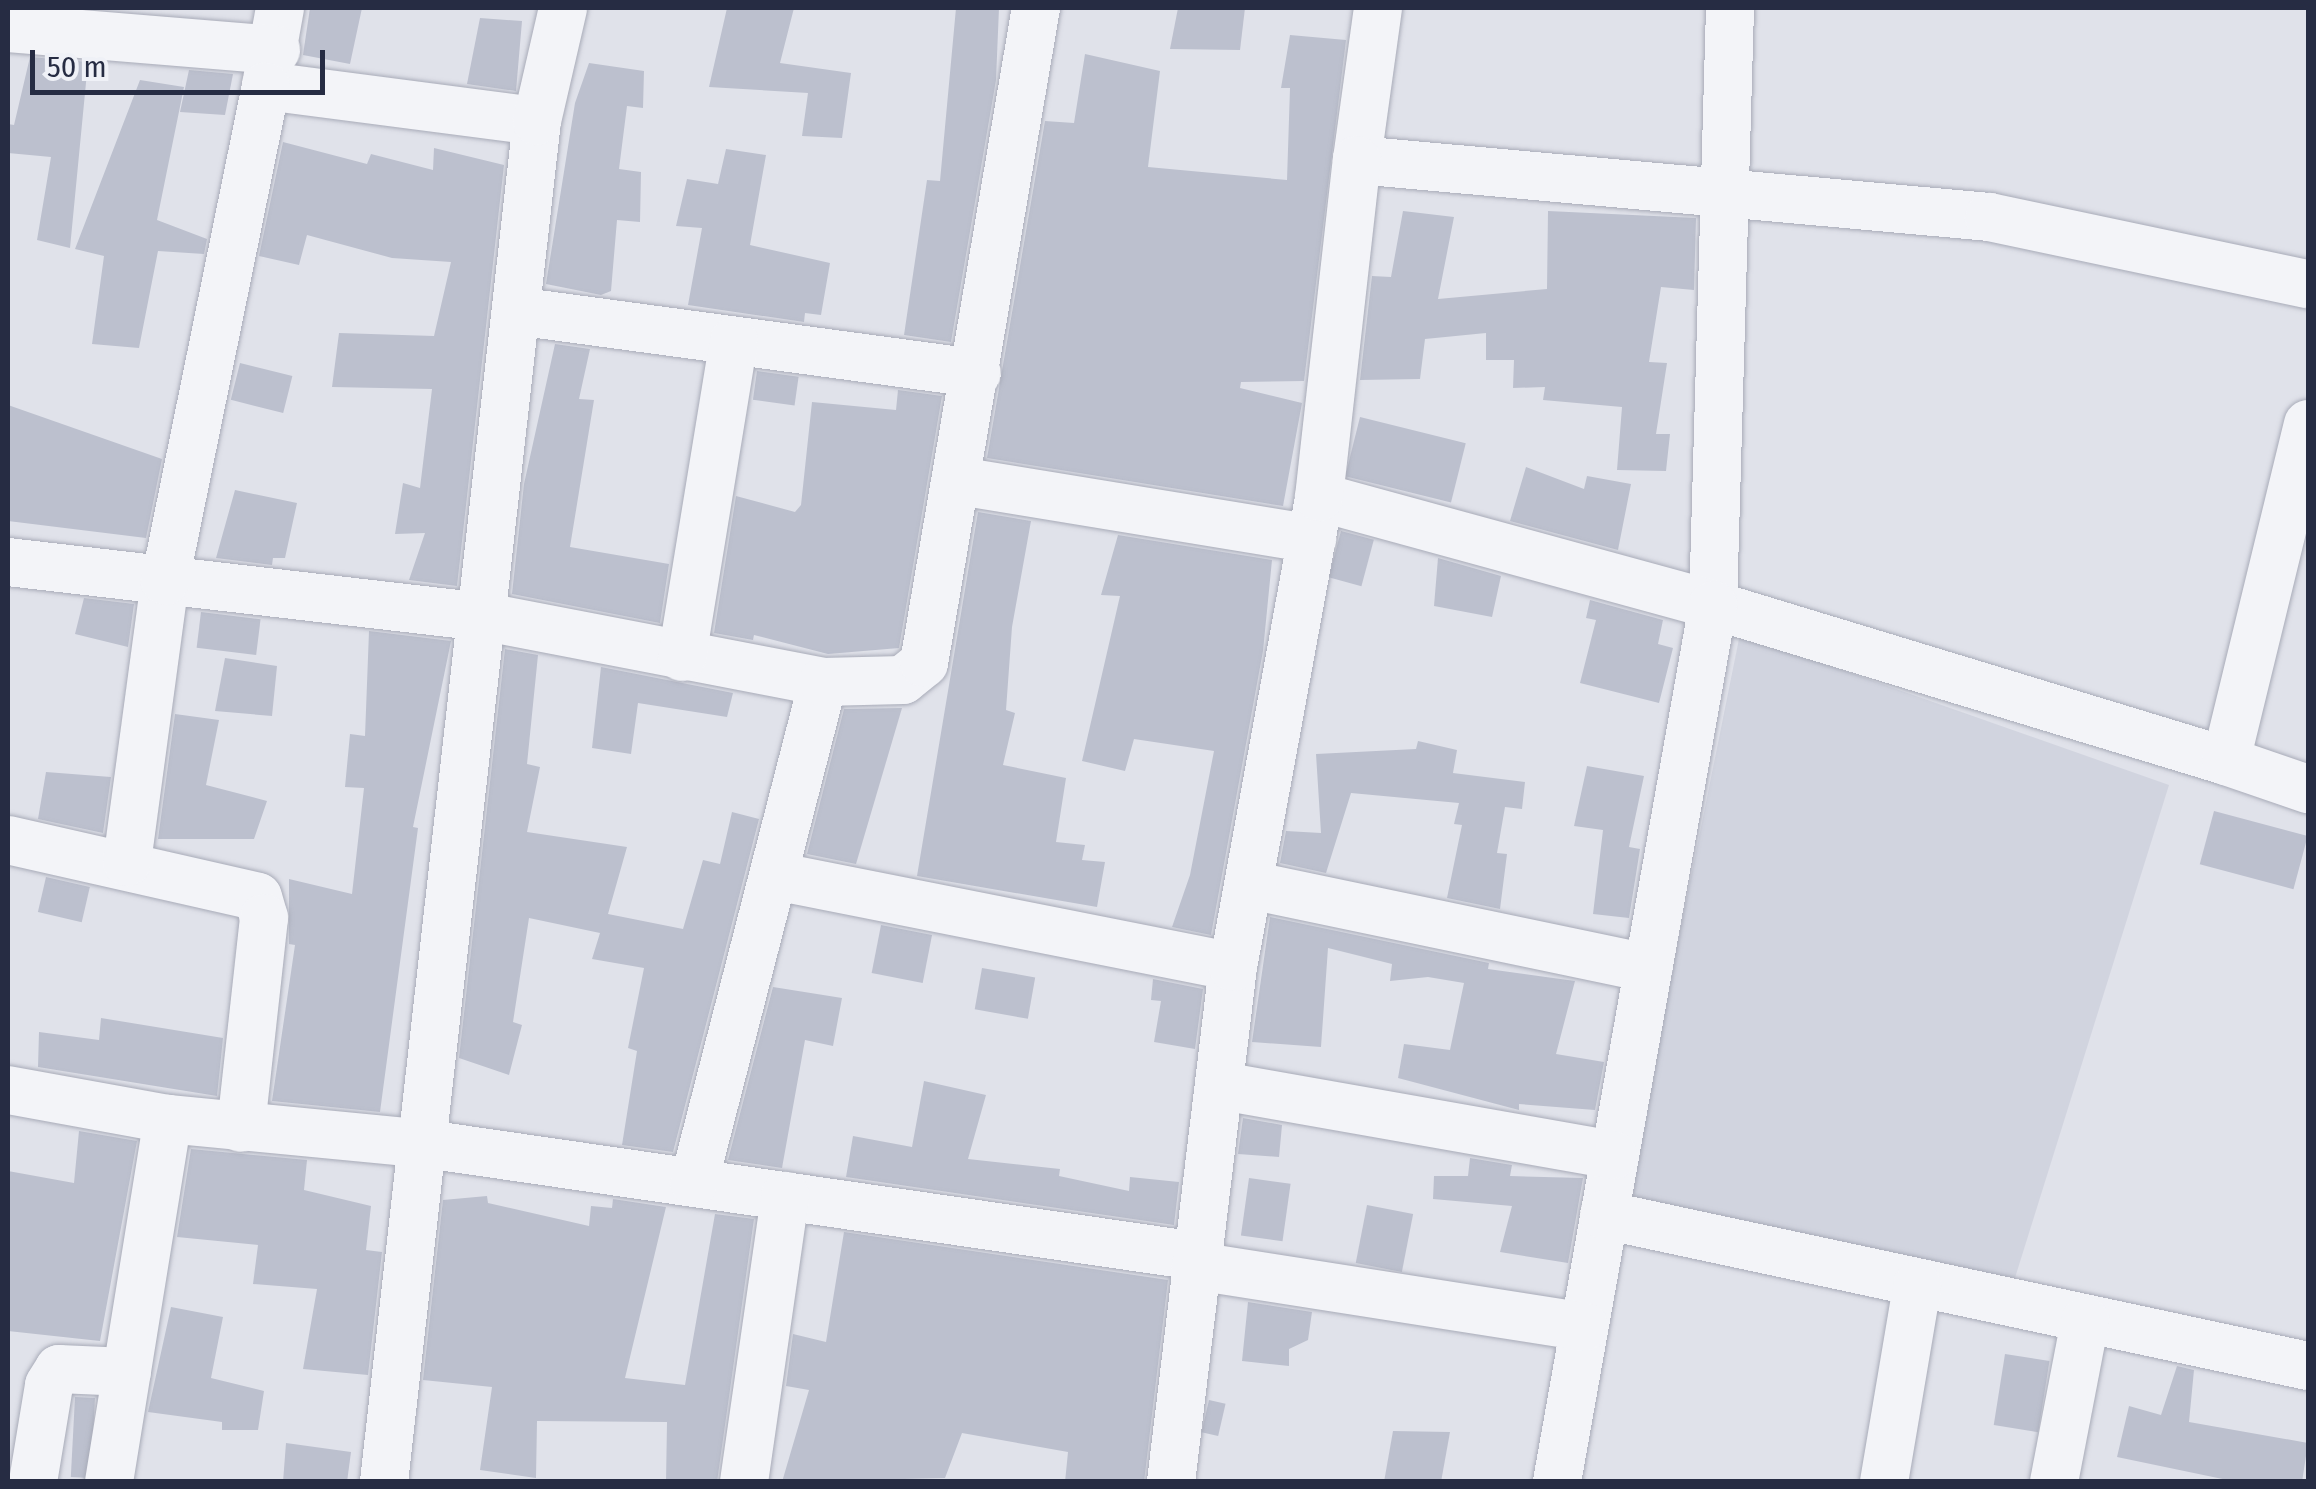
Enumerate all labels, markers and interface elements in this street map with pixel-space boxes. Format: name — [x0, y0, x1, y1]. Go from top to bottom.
scale bar — [35, 30, 330, 92]
text: 50 m — [47, 49, 107, 85]

